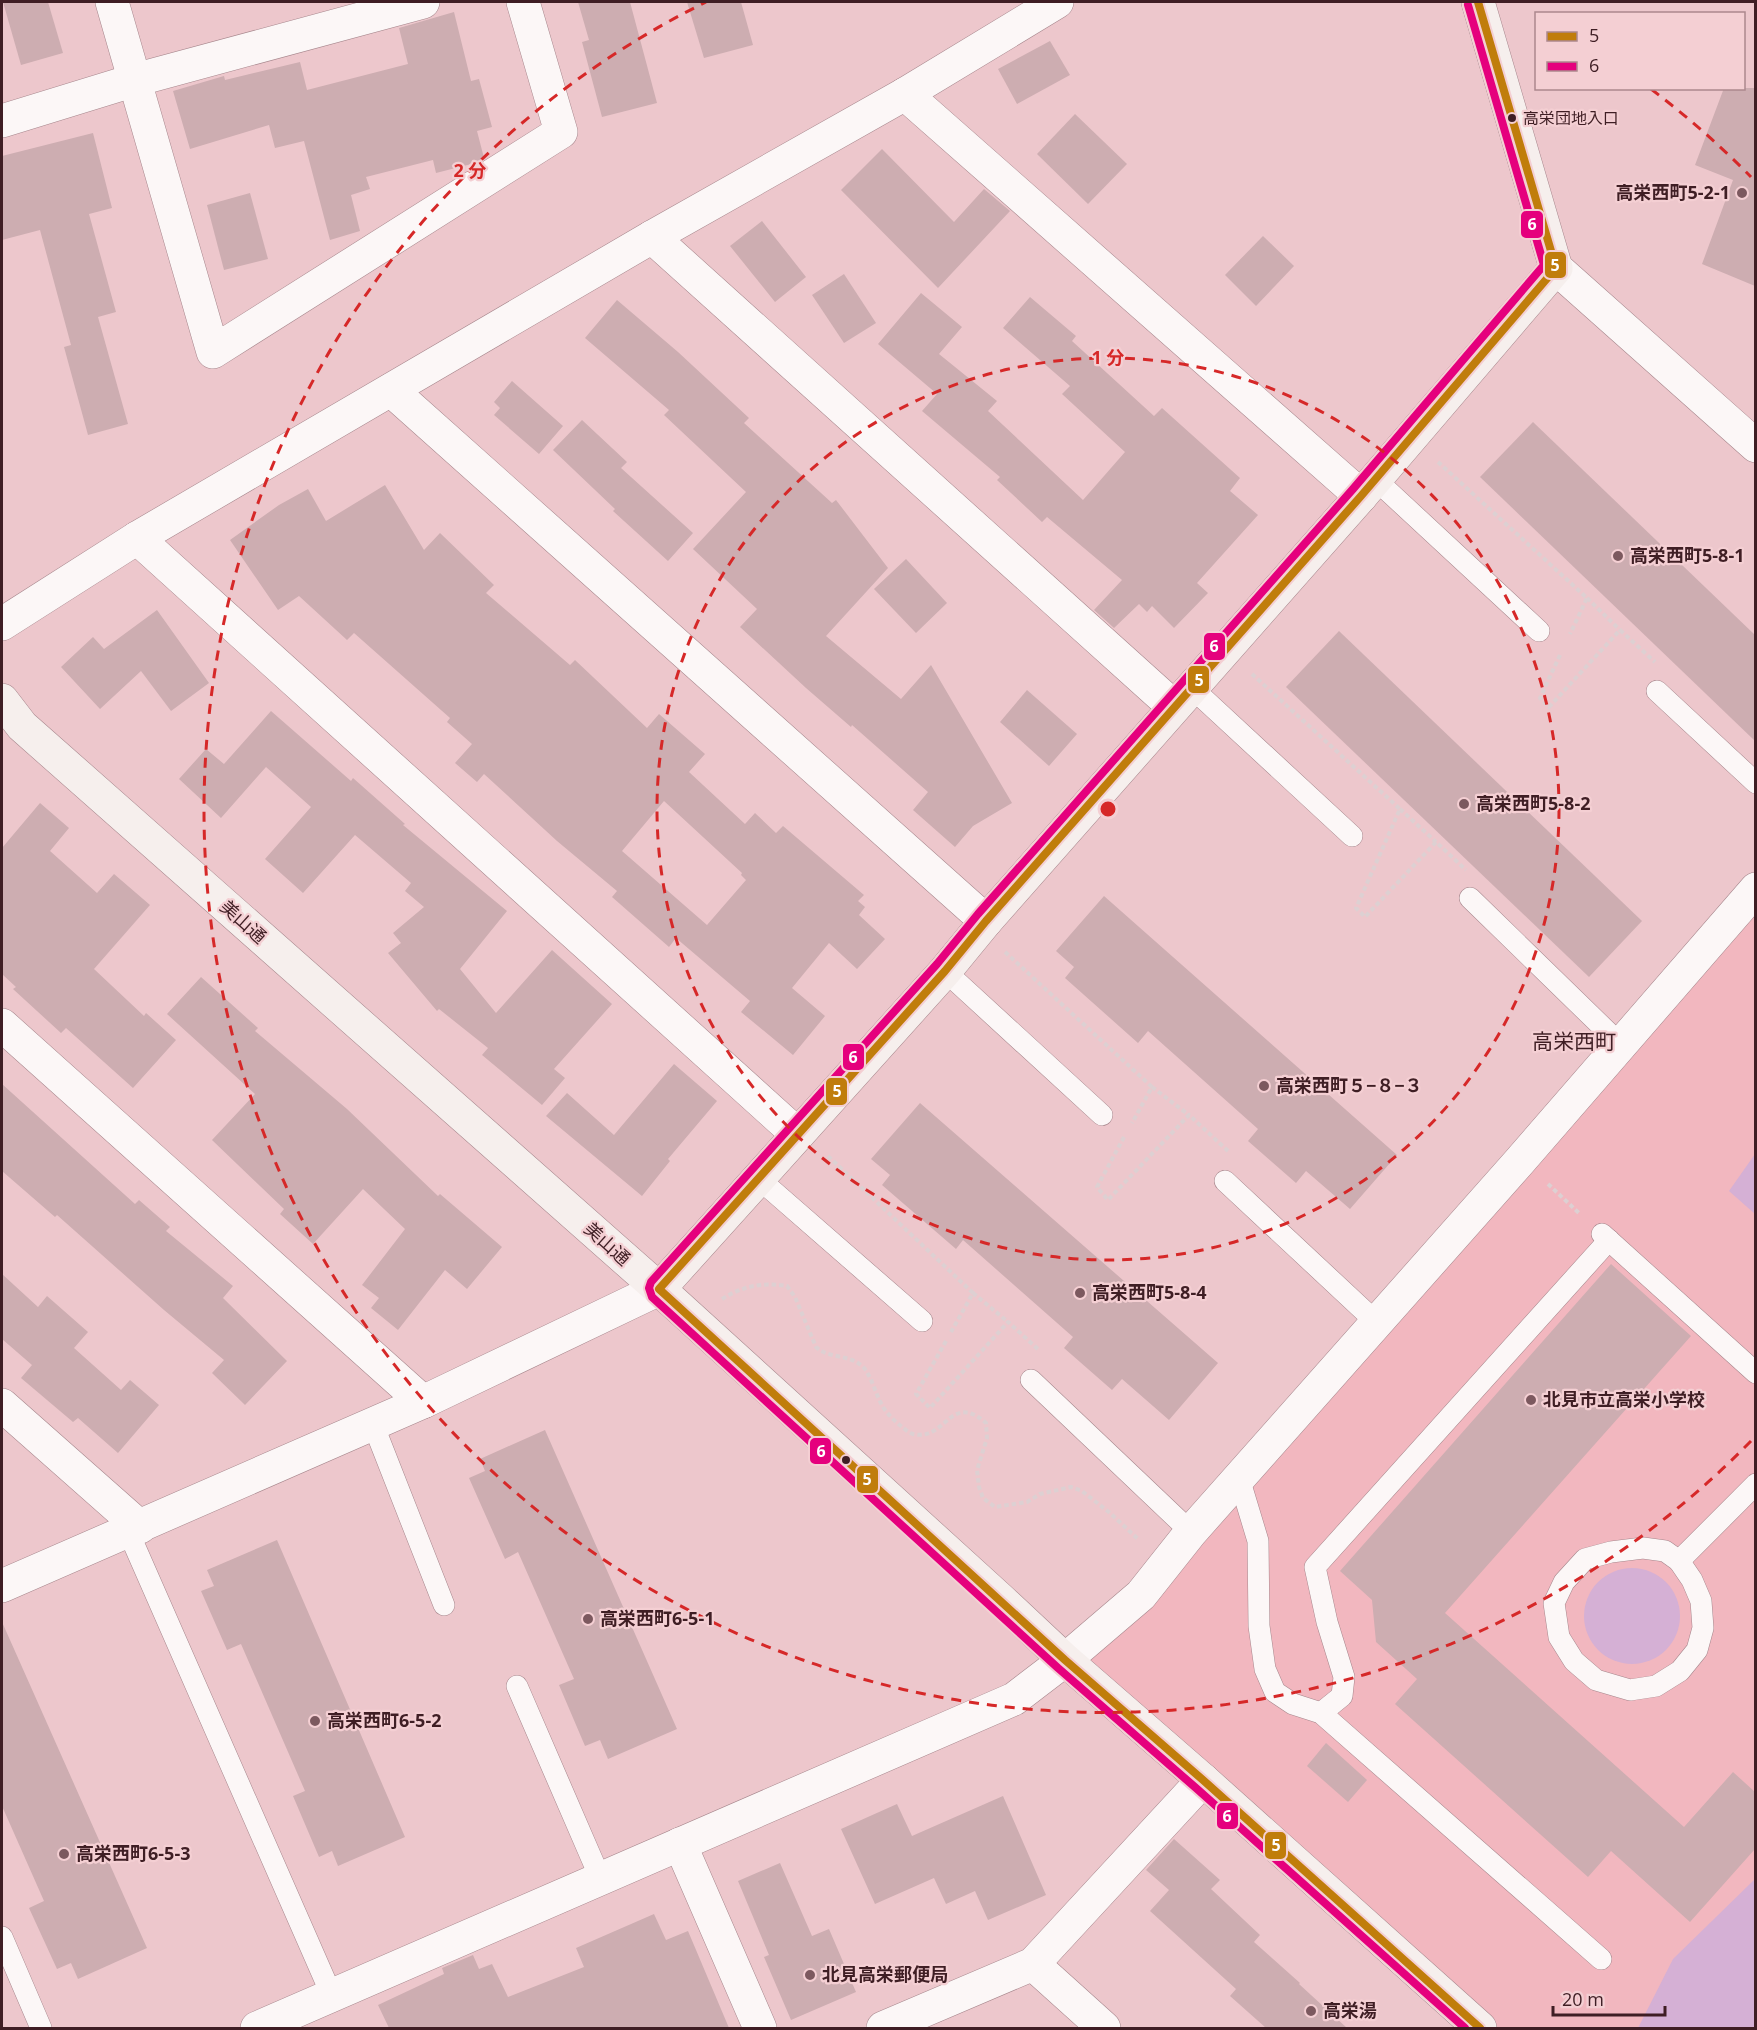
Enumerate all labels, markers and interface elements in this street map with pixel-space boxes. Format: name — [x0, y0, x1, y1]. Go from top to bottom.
legend — [1535, 12, 1745, 90]
text: 5 — [1589, 23, 1599, 47]
text: 6 — [1589, 53, 1599, 77]
place label: 高栄団地入口 — [1523, 107, 1619, 129]
marker: 高栄団地入口 — [1506, 112, 1518, 124]
text: 2 分 — [454, 158, 486, 182]
place label: 高栄西町5-2-1 — [1616, 180, 1730, 204]
marker: 高栄西町5-2-1 — [1735, 186, 1749, 200]
line badge: 6 — [1520, 210, 1544, 239]
text: 6 — [1527, 213, 1537, 235]
line badge: 5 — [1544, 251, 1567, 279]
text: 5 — [1550, 254, 1560, 276]
text: 1 分 — [1092, 345, 1124, 369]
place label: 高栄西町5-8-1 — [1630, 543, 1744, 567]
marker: 高栄西町5-8-1 — [1611, 549, 1625, 563]
line badge: 6 — [1203, 632, 1226, 661]
text: 6 — [1209, 635, 1219, 657]
line badge: 5 — [1187, 665, 1210, 694]
text: 5 — [1194, 669, 1204, 691]
place label: 高栄西町5-8-2 — [1476, 791, 1590, 815]
marker: 高栄西町5-8-2 — [1457, 797, 1471, 811]
centre of rings — [1098, 799, 1118, 819]
street label: 美山通 — [216, 894, 272, 948]
district label: 高栄西町 — [1532, 1027, 1616, 1055]
line badge: 6 — [842, 1043, 865, 1071]
text: 6 — [848, 1046, 858, 1068]
place label: 高栄西町５−８−３ — [1276, 1073, 1423, 1097]
line badge: 5 — [825, 1077, 848, 1106]
marker: 高栄西町５−８−３ — [1257, 1079, 1271, 1093]
text: 5 — [832, 1080, 842, 1102]
street label: 美山通 — [580, 1216, 636, 1270]
place label: 高栄西町5-8-4 — [1092, 1280, 1206, 1304]
marker: 高栄西町5-8-4 — [1073, 1286, 1087, 1300]
place label: 北見市立高栄小学校 — [1543, 1387, 1705, 1411]
marker: 北見市立高栄小学校 — [1524, 1393, 1538, 1407]
line badge: 6 — [809, 1437, 832, 1465]
text: 6 — [816, 1440, 826, 1462]
unlabelled marker — [840, 1454, 852, 1466]
line badge: 5 — [856, 1465, 879, 1494]
text: 5 — [862, 1468, 872, 1490]
place label: 高栄西町6-5-1 — [600, 1606, 714, 1630]
marker: 高栄西町6-5-1 — [581, 1612, 595, 1626]
place label: 高栄西町6-5-2 — [327, 1708, 441, 1732]
marker: 高栄西町6-5-2 — [308, 1714, 322, 1728]
line badge: 6 — [1216, 1802, 1239, 1830]
text: 6 — [1222, 1805, 1232, 1827]
line badge: 5 — [1264, 1831, 1287, 1860]
text: 5 — [1271, 1834, 1281, 1856]
place label: 高栄西町6-5-3 — [76, 1841, 190, 1865]
marker: 高栄西町6-5-3 — [57, 1847, 71, 1861]
place label: 北見高栄郵便局 — [822, 1962, 948, 1986]
marker: 北見高栄郵便局 — [803, 1968, 817, 1982]
scale bar — [1553, 1979, 1666, 2017]
text: 20 m — [1562, 1987, 1604, 2011]
place label: 高栄湯 — [1323, 1998, 1377, 2022]
marker: 高栄湯 — [1304, 2004, 1318, 2018]

